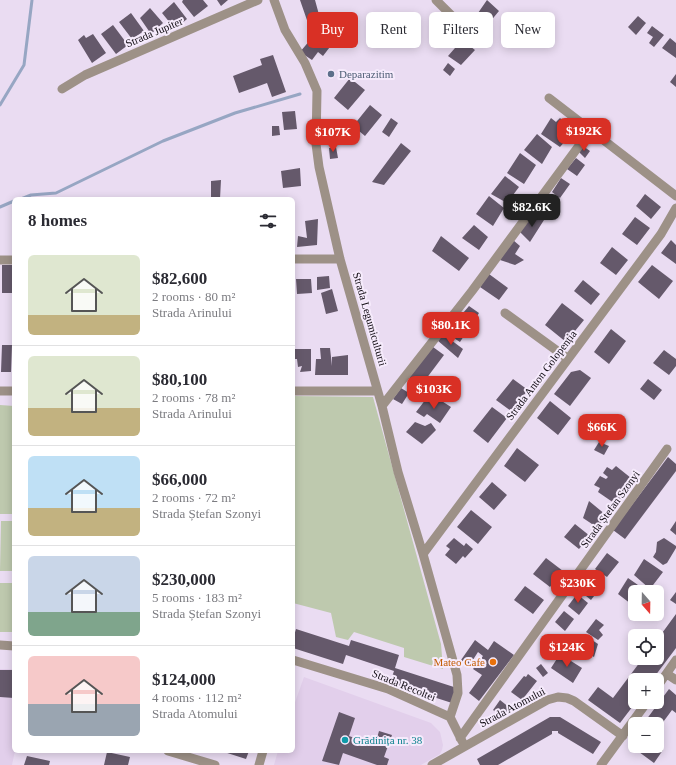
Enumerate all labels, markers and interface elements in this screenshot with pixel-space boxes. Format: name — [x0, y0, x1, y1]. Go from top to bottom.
chip: Buy — [307, 12, 358, 48]
chip: Rent — [366, 12, 421, 48]
chip: Filters — [429, 12, 493, 48]
chip: New — [501, 12, 555, 48]
street label: Strada Jupiter — [124, 14, 185, 49]
place label: Deparazitim — [339, 68, 394, 80]
marker: Deparazitim — [326, 69, 336, 79]
pin: $192K — [556, 118, 612, 152]
pin: $107K — [305, 119, 361, 153]
text: $192K — [566, 123, 602, 138]
text: $107K — [315, 124, 351, 139]
pin: $82.6K — [499, 194, 565, 228]
text: $82.6K — [512, 199, 552, 214]
icon: filters — [257, 210, 279, 232]
text: 8 homes — [28, 211, 87, 230]
text: $82,600 — [152, 269, 207, 288]
icon: home — [60, 271, 108, 319]
street label: Strada Legumiculturii — [351, 271, 389, 367]
text: 2 rooms · 80 m² — [152, 289, 235, 304]
text: Strada Arinului — [152, 305, 232, 320]
pin: $80.1K — [418, 312, 484, 346]
text: $80.1K — [431, 317, 471, 332]
street label: Strada Anton Golopenția — [503, 328, 579, 422]
text: $80,100 — [152, 370, 207, 389]
icon: home — [60, 372, 108, 420]
pin: $103K — [406, 376, 462, 410]
text: $103K — [416, 381, 452, 396]
text: 2 rooms · 78 m² — [152, 390, 235, 405]
text: Strada Arinului — [152, 406, 232, 421]
pin: $66K — [578, 414, 626, 448]
text: $66K — [587, 419, 617, 434]
street label: Strada Ștefan Szonyi — [578, 468, 642, 550]
text: $66,000 — [152, 470, 207, 489]
icon: home — [60, 472, 108, 520]
text: 2 rooms · 72 m² — [152, 490, 235, 505]
text: Strada Ștefan Szonyi — [152, 506, 261, 521]
text: $230,000 — [152, 570, 216, 589]
pin: $230K — [550, 570, 606, 604]
icon: home — [60, 572, 108, 620]
text: $230K — [560, 575, 596, 590]
north arrow — [628, 585, 664, 621]
map controls — [628, 585, 664, 753]
text: 5 rooms · 183 m² — [152, 590, 242, 605]
text: Strada Ștefan Szonyi — [152, 606, 261, 621]
button: locate — [628, 629, 664, 665]
pin: $124K — [539, 634, 595, 668]
text: $124K — [549, 639, 585, 654]
place label: Mateo Cafe — [433, 656, 485, 668]
marker: Mateo Cafe — [488, 657, 498, 667]
street label: Strada Recoltei — [370, 667, 438, 703]
text: $124,000 — [152, 670, 216, 689]
icon: home — [60, 672, 108, 720]
button: + — [628, 673, 664, 709]
street label: Strada Atomului — [477, 685, 547, 729]
text: 4 rooms · 112 m² — [152, 690, 241, 705]
text: Strada Atomului — [152, 706, 238, 721]
button: − — [628, 717, 664, 753]
place label: Grădinița nr. 38 — [353, 734, 423, 746]
marker: Grădinița nr. 38 — [340, 735, 350, 745]

